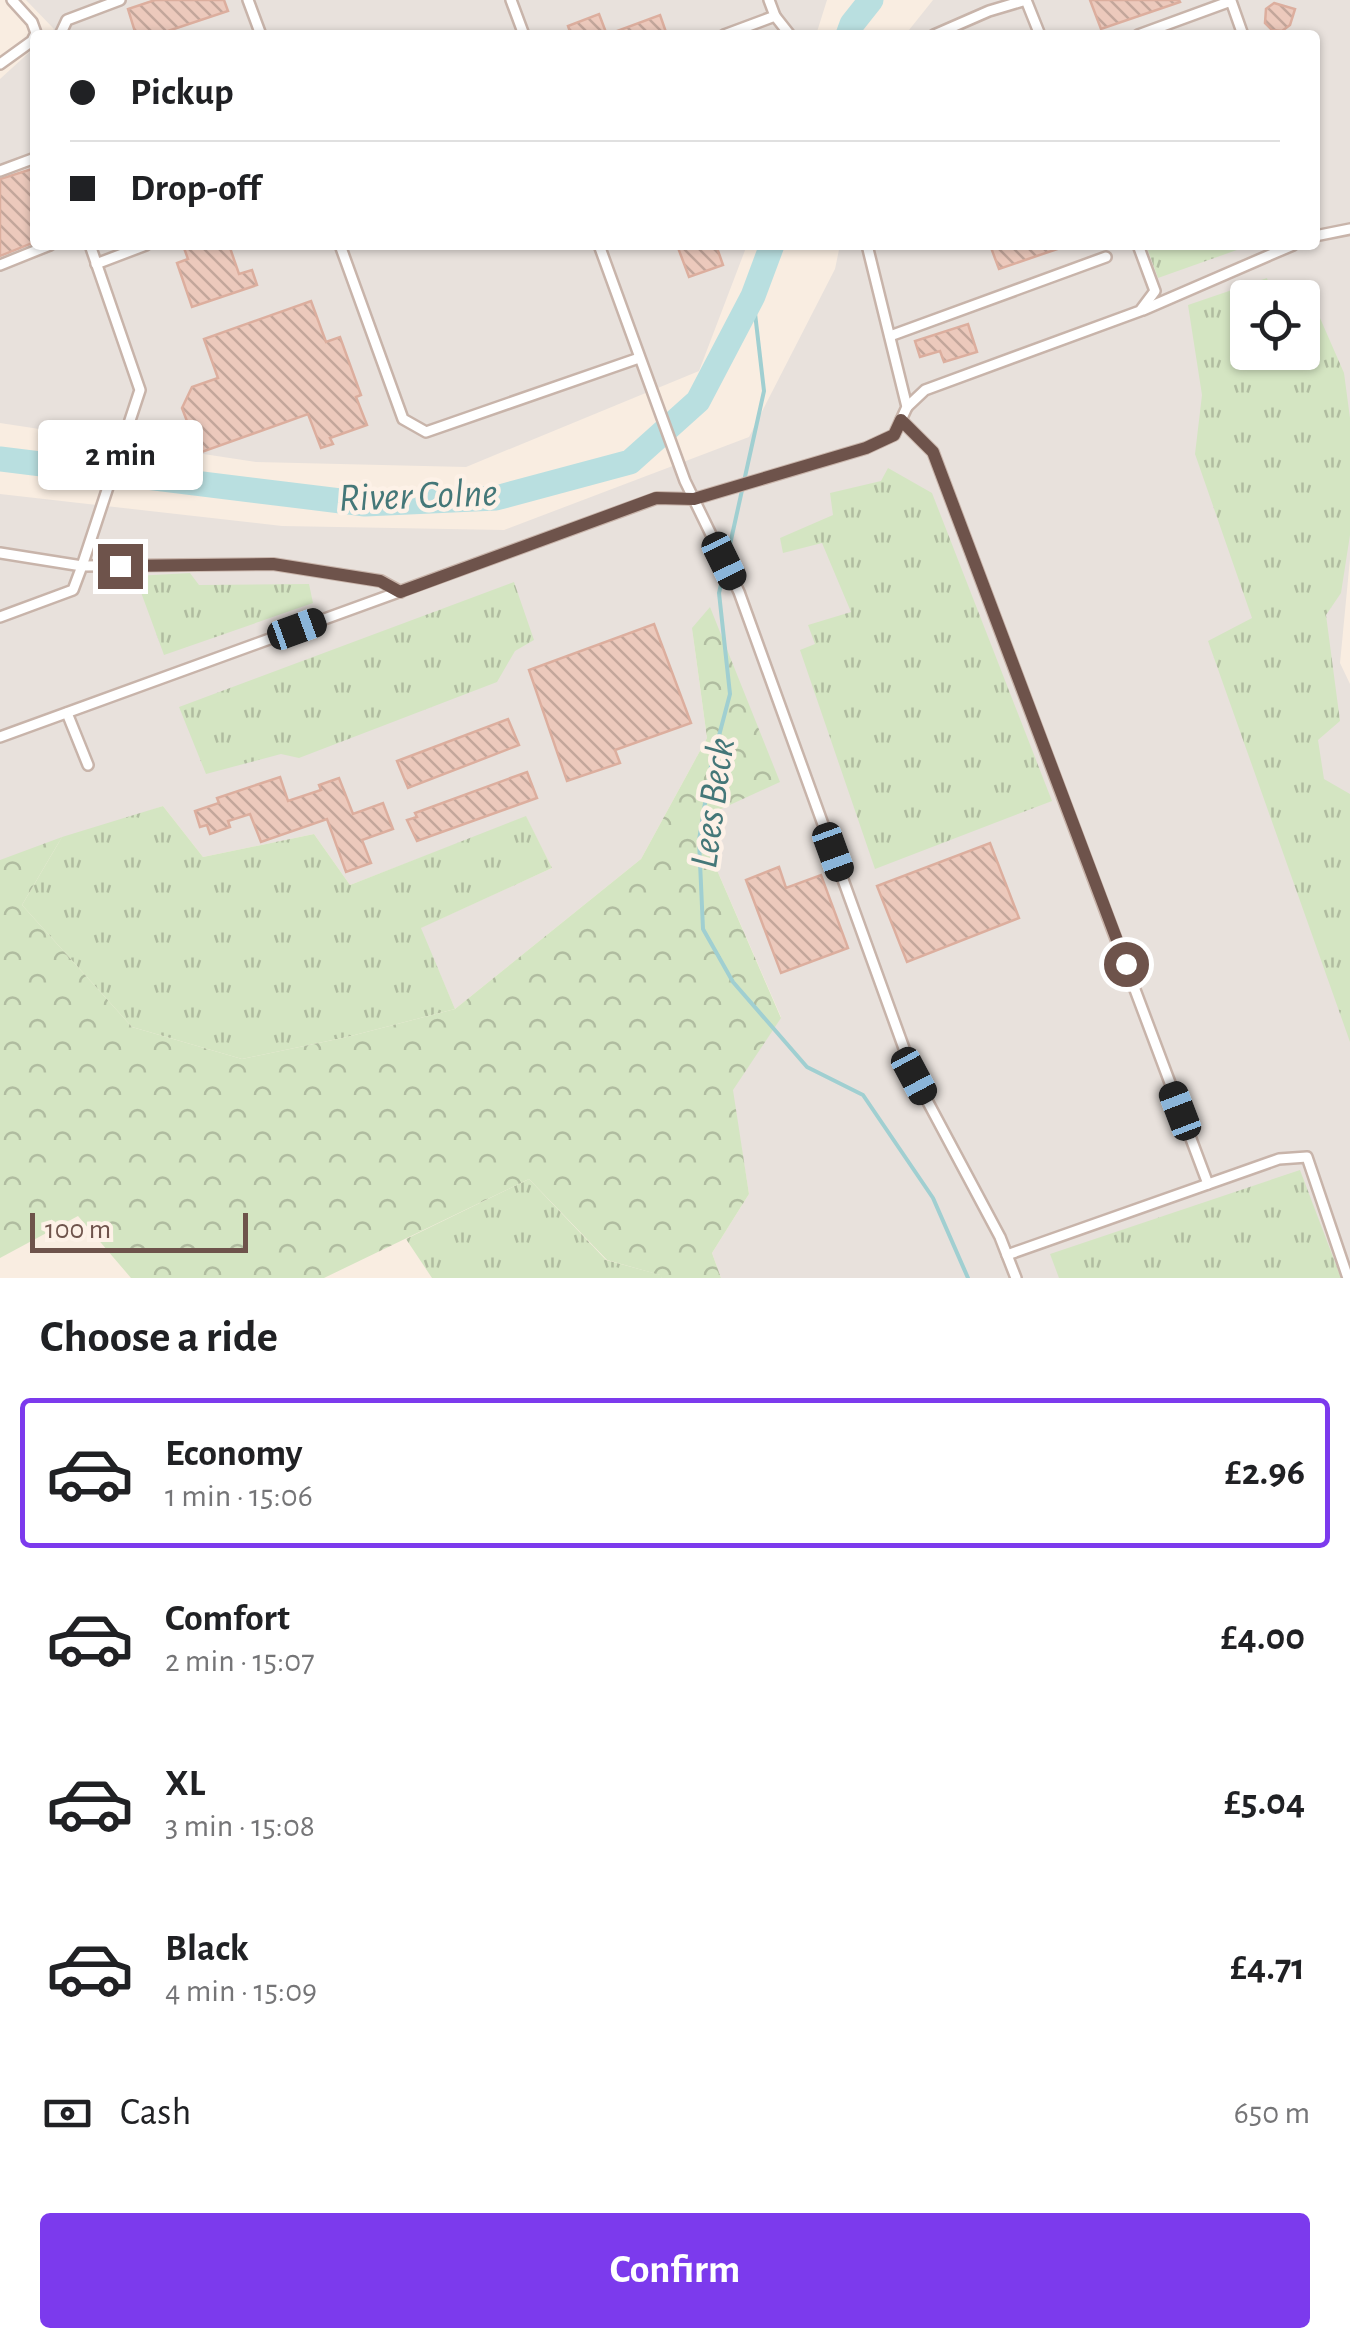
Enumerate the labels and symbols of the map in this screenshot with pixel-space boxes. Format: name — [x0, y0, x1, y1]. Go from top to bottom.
callout: 2 min — [38, 421, 202, 491]
water label: River Colne — [338, 473, 498, 519]
car — [697, 527, 751, 595]
route end — [98, 544, 143, 589]
car — [264, 605, 330, 653]
water label: Lees Beck — [684, 735, 742, 871]
car — [809, 819, 857, 885]
route start — [1104, 942, 1149, 987]
car — [887, 1042, 941, 1110]
car — [1155, 1078, 1205, 1144]
scale bar — [30, 1208, 248, 1252]

